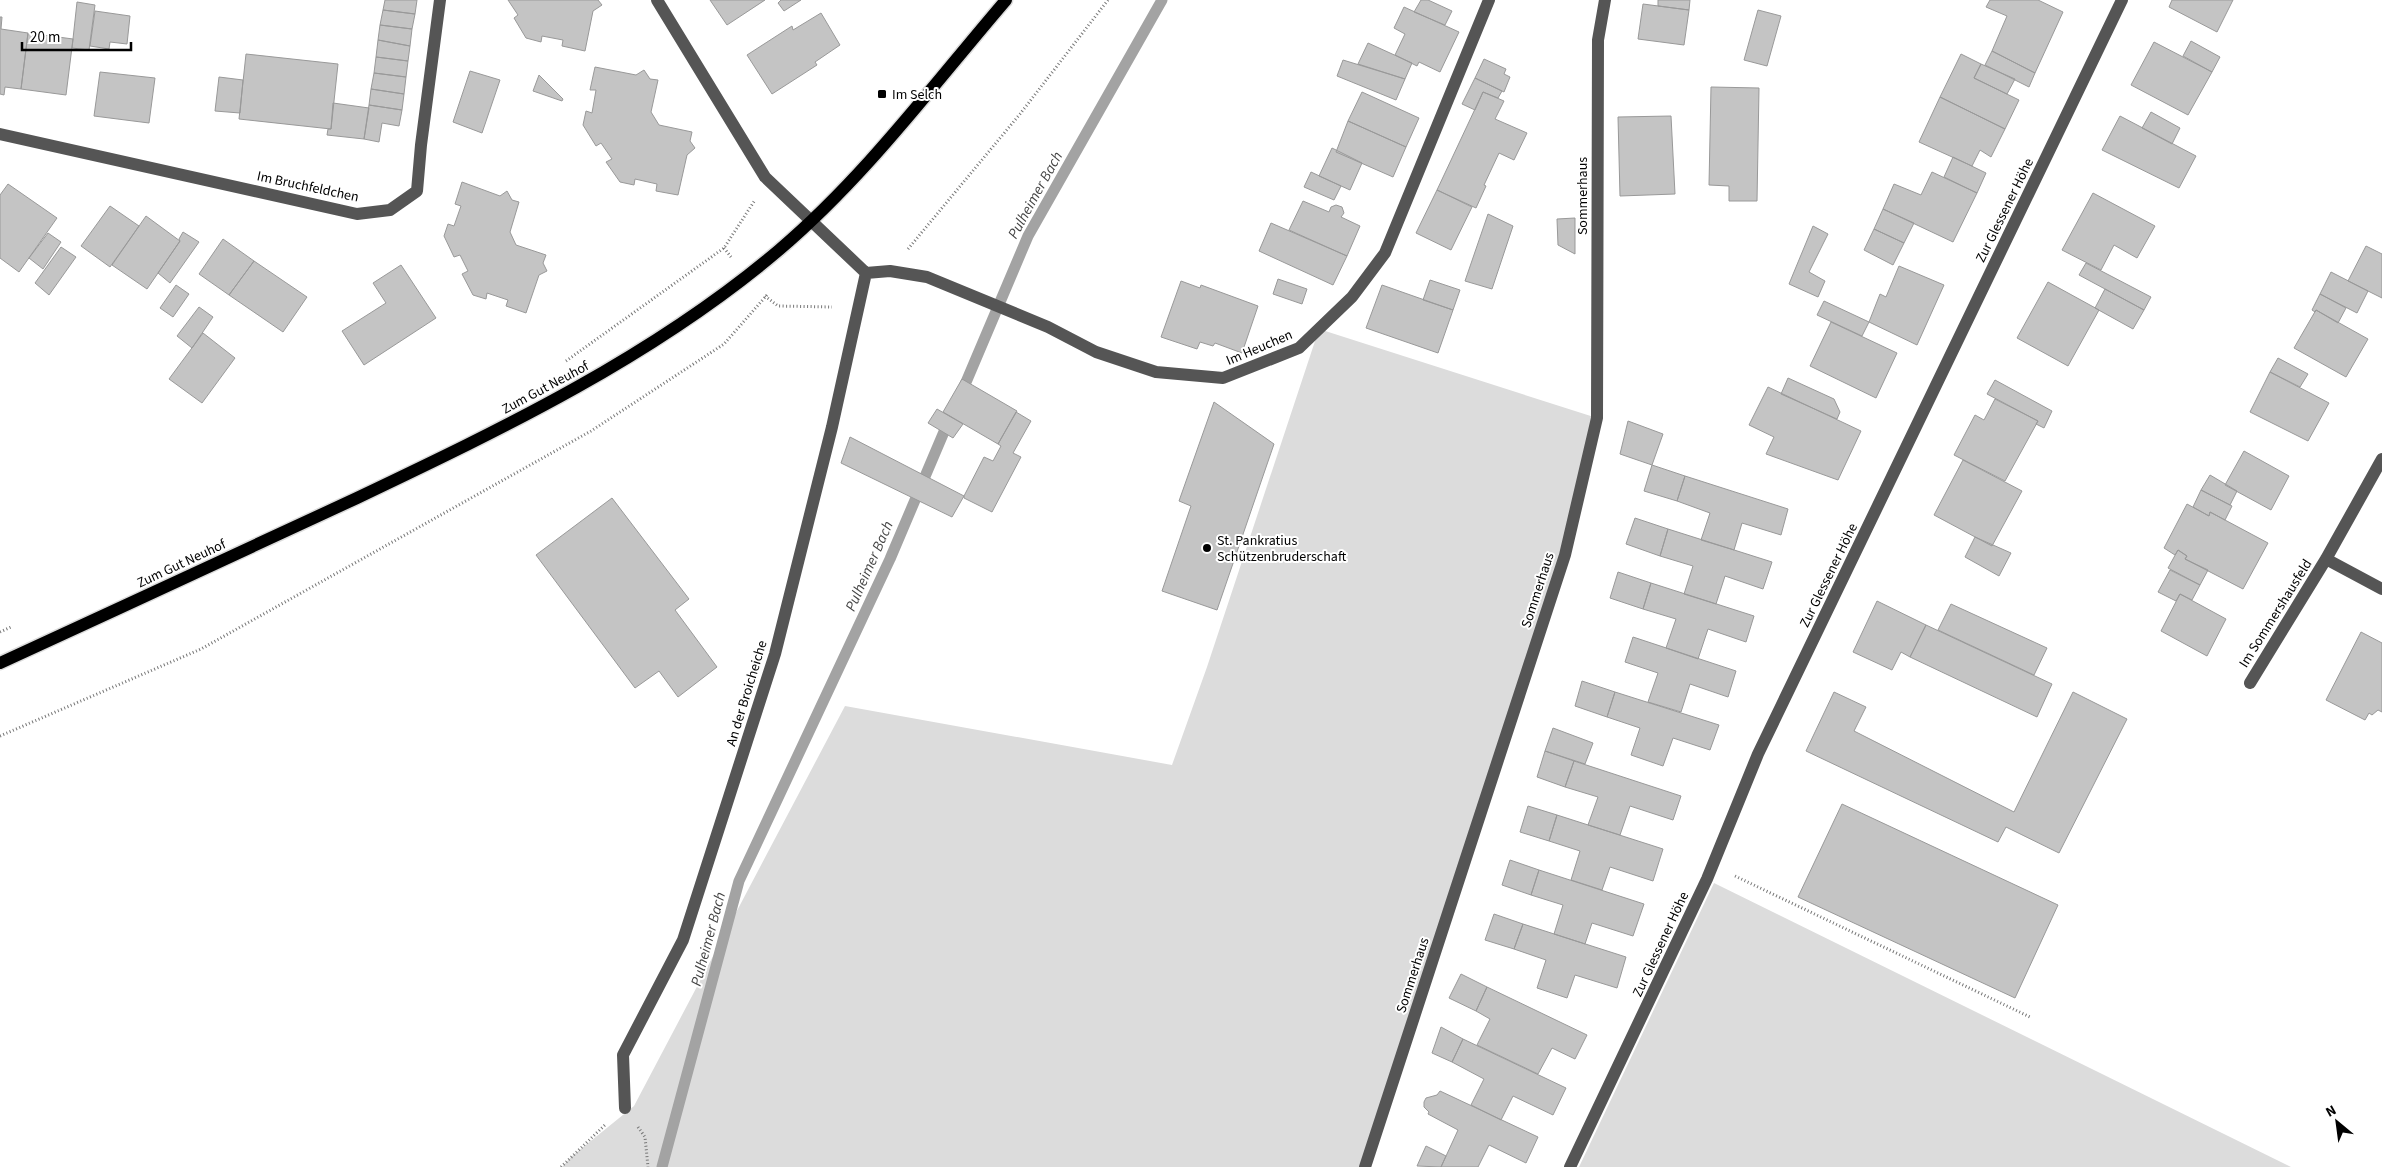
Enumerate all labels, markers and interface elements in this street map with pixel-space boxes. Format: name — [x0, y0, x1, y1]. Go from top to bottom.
scale bar — [22, 20, 131, 52]
text: 20 m — [30, 27, 60, 48]
place label: Im Selch — [892, 85, 942, 105]
marker: Im Selch — [876, 88, 888, 100]
water label: Pulheimer Bach — [1003, 148, 1068, 243]
street label: Zur Glessener Höhe — [1971, 155, 2039, 266]
street label: Sommerhaus — [1573, 157, 1593, 235]
street label: Im Bruchfeldchen — [255, 166, 361, 208]
street label: Im Heuchen — [1223, 325, 1296, 371]
street label: Zum Gut Neuhof — [498, 356, 593, 419]
water label: Pulheimer Bach — [840, 518, 899, 615]
street label: Zur Glessener Höhe — [1795, 520, 1863, 631]
place label: St. Pankratius Schützenbruderschaft — [1217, 531, 1347, 567]
street label: Zum Gut Neuhof — [134, 534, 230, 593]
marker: St. Pankratius Schützenbruderschaft — [1201, 542, 1213, 554]
street label: Sommerhaus — [1516, 550, 1560, 631]
street label: Im Sommershausfeld — [2234, 555, 2317, 672]
street label: An der Broicheiche — [721, 638, 773, 749]
street label: Zur Glessener Höhe — [1628, 889, 1694, 1000]
water label: Pulheimer Bach — [686, 890, 731, 989]
street label: Sommerhaus — [1391, 935, 1435, 1016]
north arrow — [2312, 1097, 2362, 1147]
text: N — [2322, 1101, 2340, 1123]

